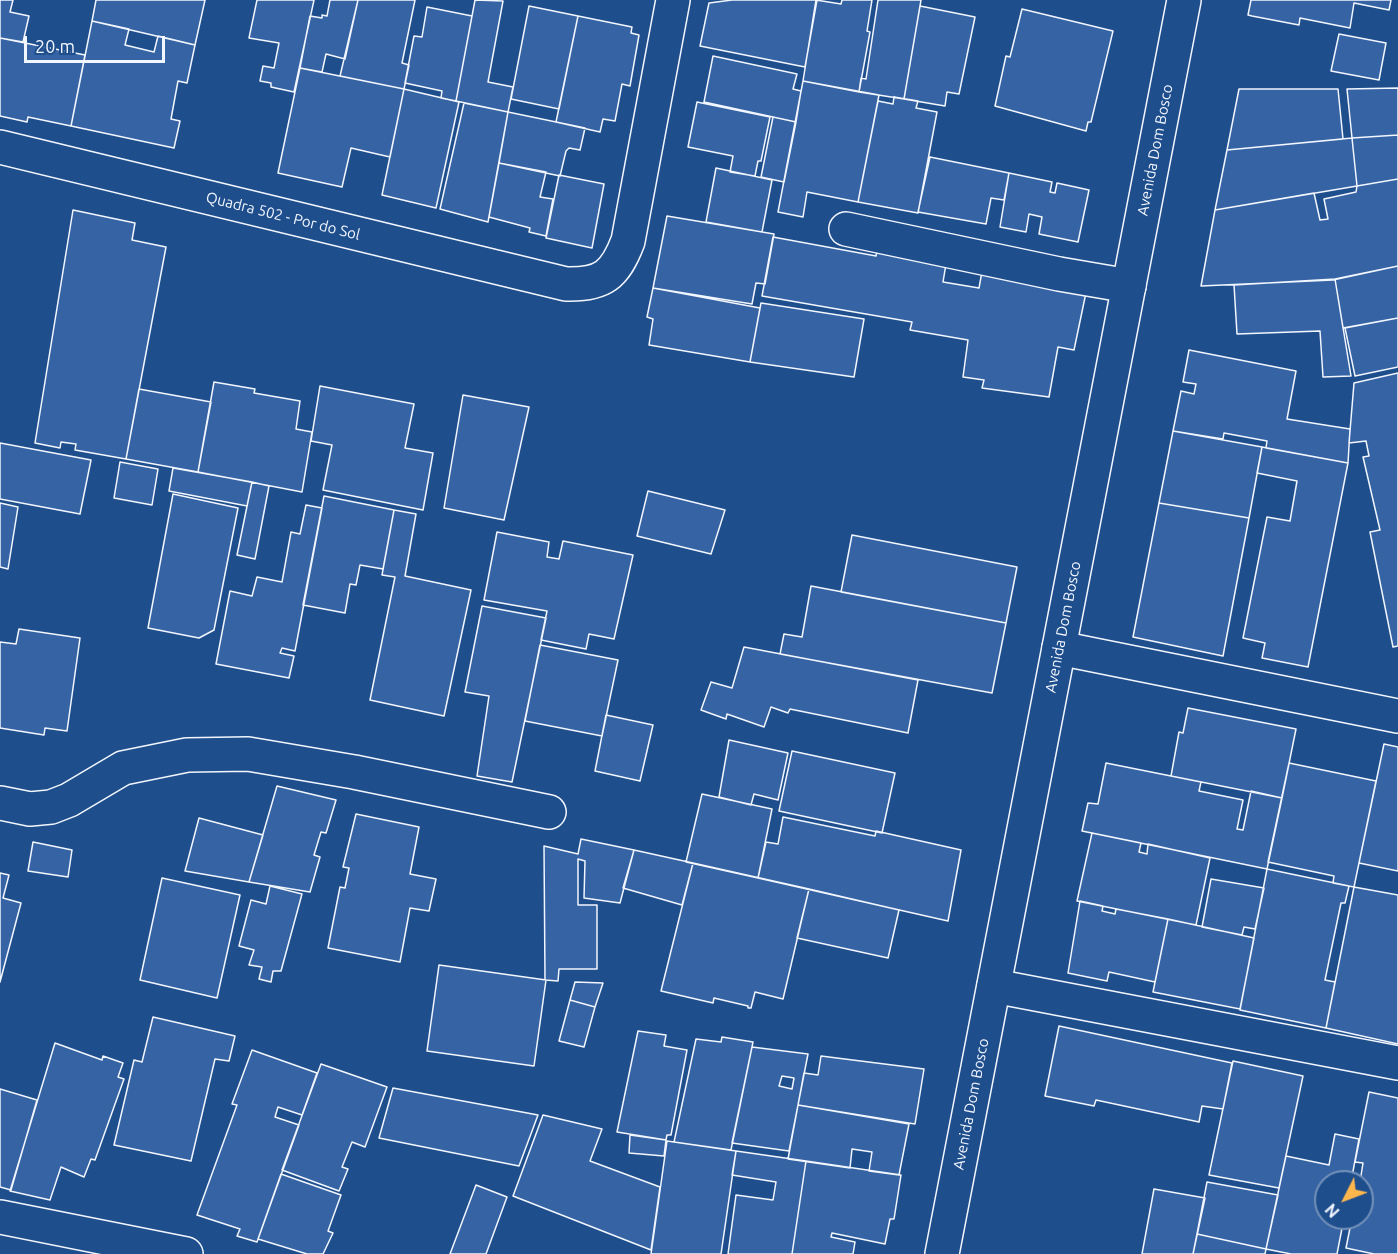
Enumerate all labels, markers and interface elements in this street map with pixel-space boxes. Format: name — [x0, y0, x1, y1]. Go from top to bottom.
scale bar — [27, 24, 168, 62]
text: 20 m — [35, 36, 75, 56]
street label: Avenida Dom Bosco — [1133, 83, 1177, 217]
street label: Quadra 502 - Por do Sol — [204, 188, 362, 244]
street label: Avenida Dom Bosco — [1041, 560, 1085, 694]
street label: Avenida Dom Bosco — [949, 1037, 993, 1171]
north arrow — [1314, 1170, 1374, 1230]
text: N — [1321, 1200, 1343, 1221]

